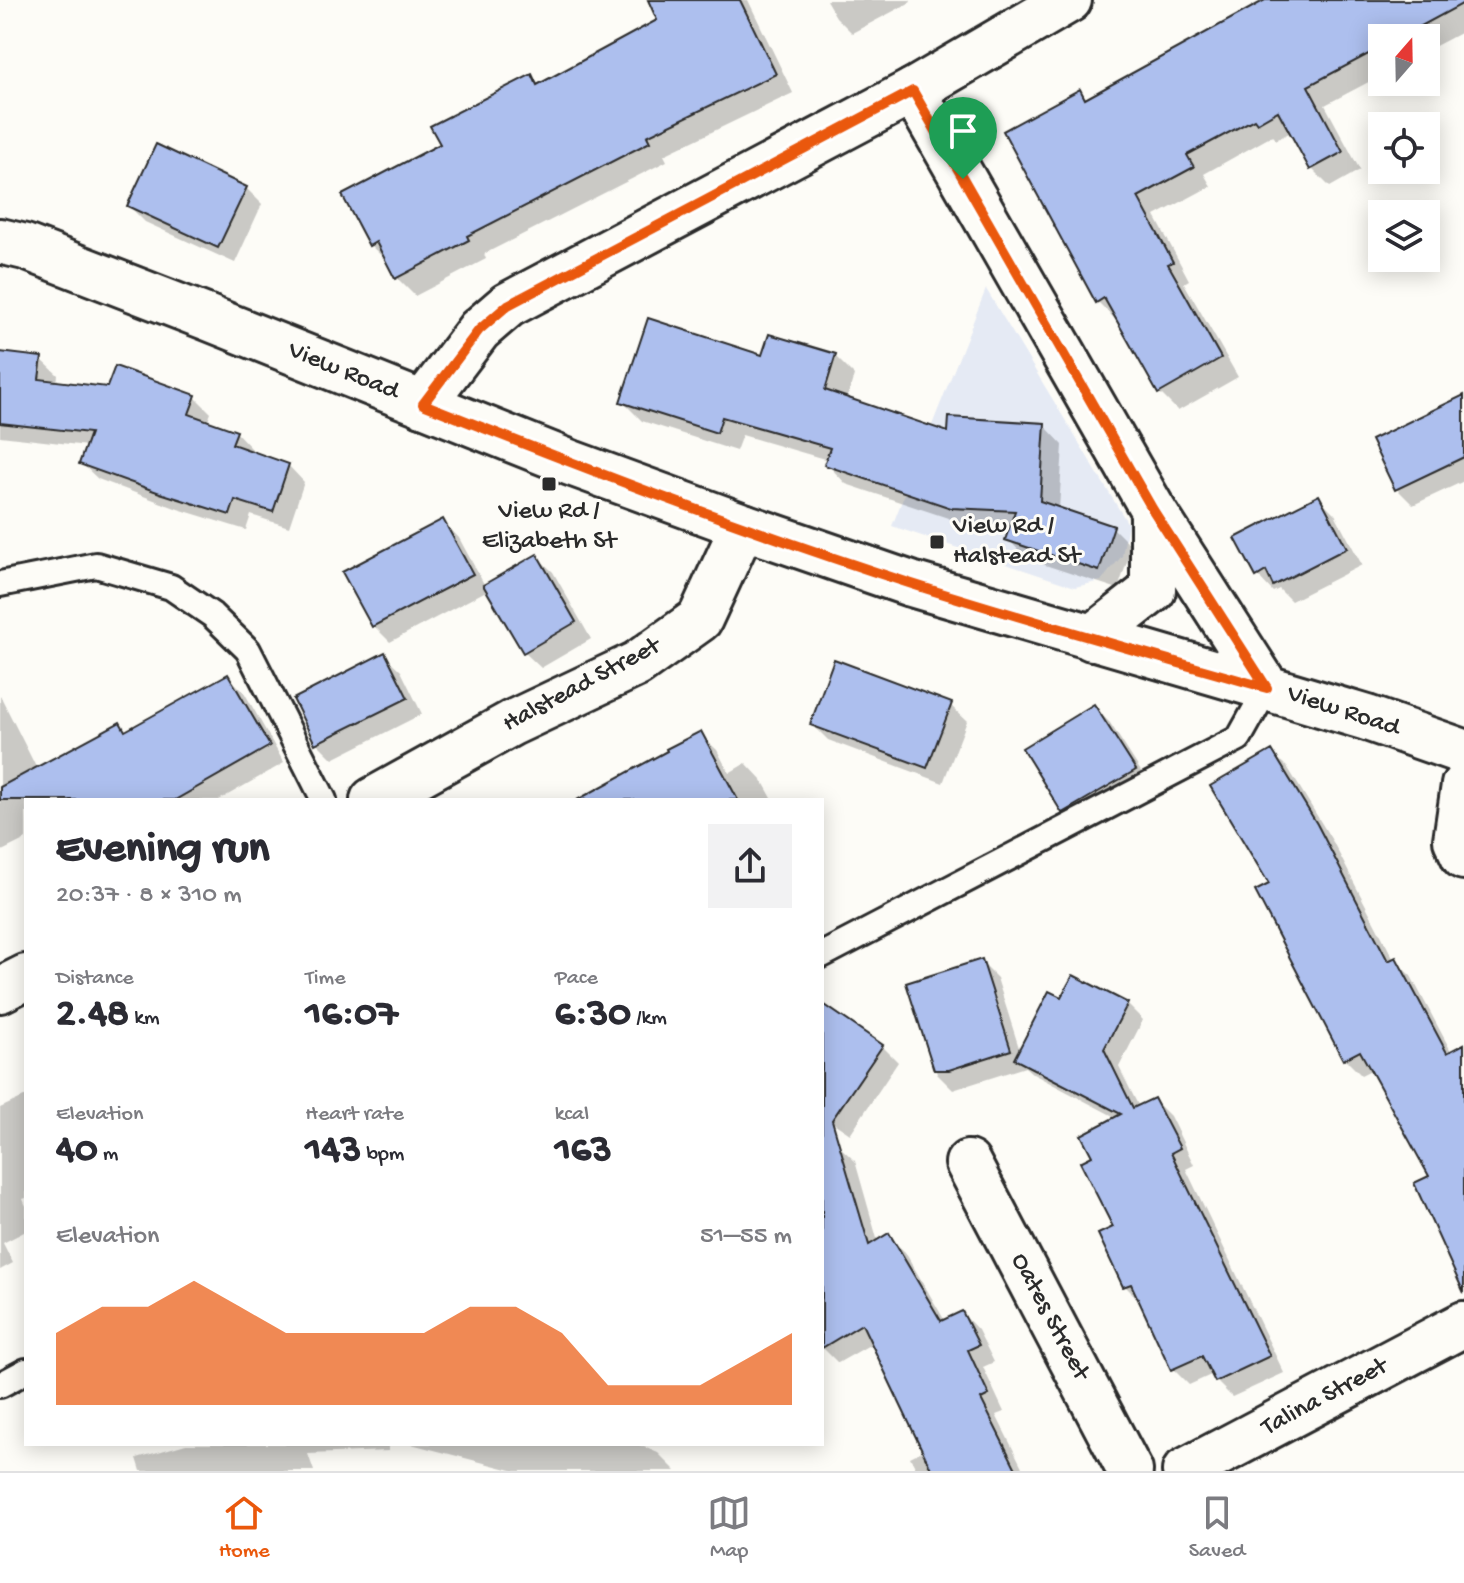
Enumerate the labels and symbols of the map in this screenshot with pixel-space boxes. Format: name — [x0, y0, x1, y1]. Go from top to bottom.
north arrow — [1368, 24, 1440, 96]
pin — [929, 97, 997, 179]
street label: View Road — [282, 335, 404, 409]
marker: View Rd / Elizabeth St — [540, 475, 558, 493]
place label: View Rd / Elizabeth St — [482, 497, 618, 558]
place label: View Rd / Halstead St — [952, 512, 1082, 573]
marker: View Rd / Halstead St — [928, 533, 946, 551]
street label: Halstead Street — [498, 630, 668, 740]
street label: View Road — [1282, 679, 1405, 745]
street label: Oates Street — [1003, 1248, 1096, 1388]
street label: Talina Street — [1255, 1351, 1395, 1445]

